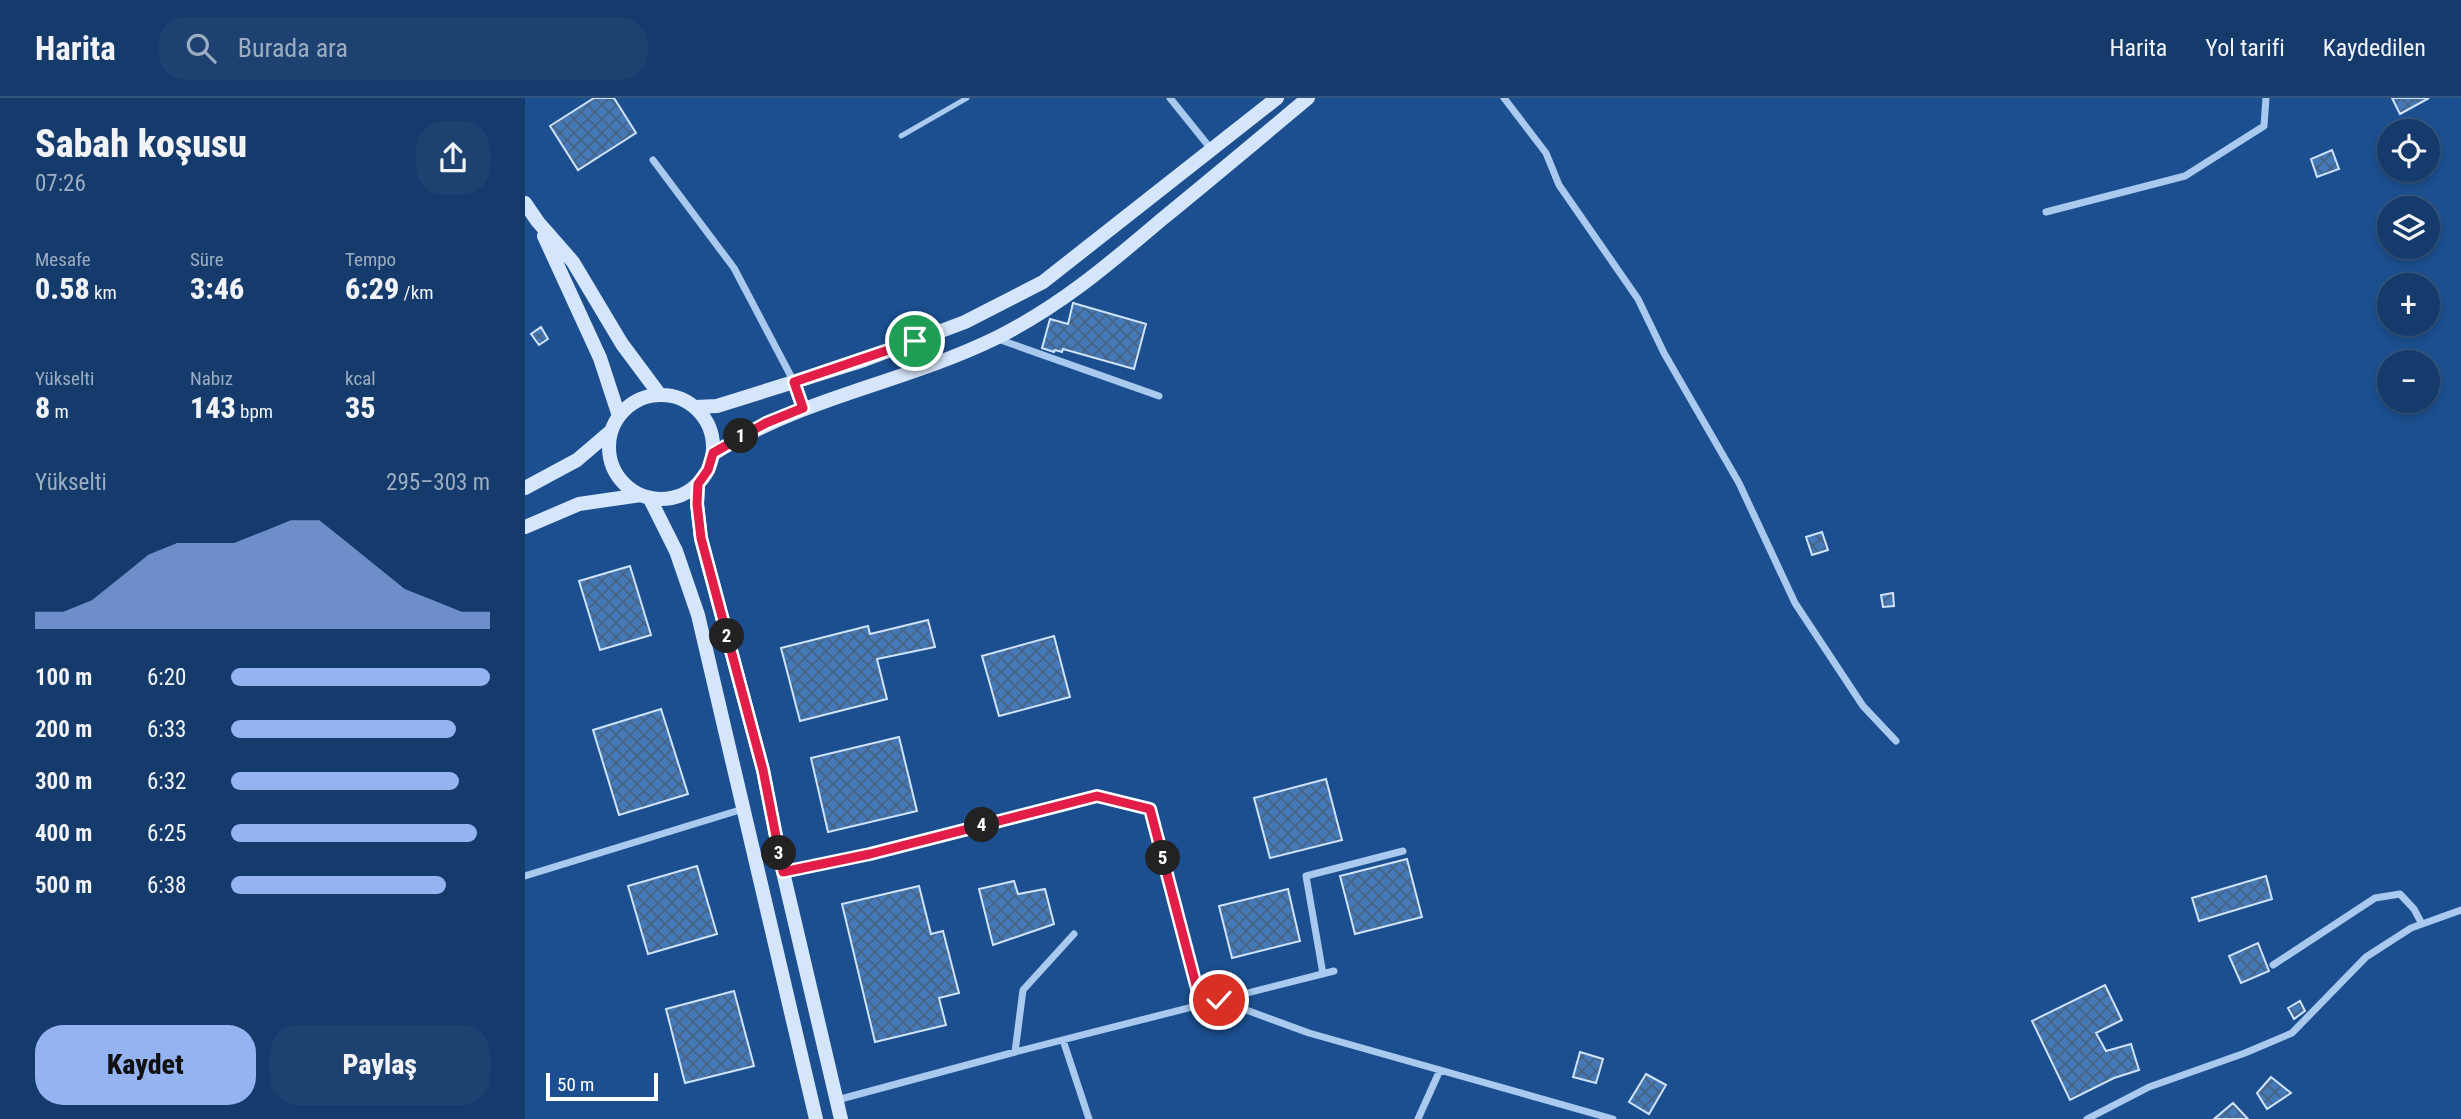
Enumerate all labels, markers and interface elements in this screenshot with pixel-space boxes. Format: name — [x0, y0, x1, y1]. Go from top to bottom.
search box — [158, 17, 648, 80]
text: Harita — [35, 29, 116, 68]
icon: search — [182, 29, 220, 67]
text: Burada ara — [238, 33, 348, 63]
text: Harita — [2110, 34, 2167, 62]
text: Yol tarifi — [2205, 34, 2285, 62]
text: Kaydedilen — [2323, 34, 2426, 62]
map controls — [2377, 119, 2440, 413]
button: locate — [2377, 119, 2440, 182]
button: share — [416, 121, 490, 195]
text: Sabah koşusu — [35, 122, 247, 166]
text: 07:26 — [35, 170, 86, 197]
button: layers — [2377, 196, 2440, 259]
text: Mesafe — [35, 248, 91, 271]
text: Süre — [190, 248, 224, 271]
text: Tempo — [345, 248, 396, 271]
text: 0.58 — [35, 271, 90, 306]
text: 3:46 — [190, 271, 244, 306]
text: 6:29 — [345, 271, 399, 306]
button: + — [2377, 273, 2440, 336]
text: km — [90, 281, 117, 304]
text: /km — [399, 281, 434, 304]
pin — [885, 311, 945, 371]
icon: arrive — [896, 322, 934, 360]
button: − — [2377, 350, 2440, 413]
text: Yükselti — [35, 367, 94, 390]
text: Nabız — [190, 367, 233, 390]
text: kcal — [345, 367, 376, 390]
text: 8 — [35, 390, 50, 425]
text: 143 — [190, 390, 236, 425]
text: 35 — [345, 390, 376, 425]
text: m — [50, 400, 69, 423]
text: bpm — [236, 400, 273, 423]
pin: 1 — [723, 418, 759, 454]
text: 1 — [736, 424, 745, 447]
text: Yükselti — [35, 469, 107, 496]
text: 295–303 m — [386, 469, 490, 496]
pin: 2 — [709, 618, 745, 654]
text: 2 — [722, 624, 731, 647]
text: 100 m — [35, 664, 92, 691]
text: 6:20 — [147, 664, 186, 691]
text: 200 m — [35, 716, 92, 743]
text: 6:33 — [147, 716, 186, 743]
text: 300 m — [35, 768, 92, 795]
text: 6:32 — [147, 768, 186, 795]
pin: 4 — [965, 808, 1000, 842]
text: 4 — [977, 813, 986, 836]
text: 400 m — [35, 820, 92, 847]
text: 6:25 — [147, 820, 186, 847]
pin: 3 — [761, 836, 797, 870]
pin: 5 — [1145, 840, 1181, 876]
text: 3 — [774, 841, 783, 864]
text: 5 — [1158, 846, 1167, 869]
text: 500 m — [35, 872, 92, 899]
text: 6:38 — [147, 872, 186, 899]
pin — [1189, 970, 1249, 1030]
icon: check — [1200, 981, 1238, 1019]
button: Kaydet — [35, 1025, 256, 1105]
button: Paylaş — [270, 1025, 490, 1105]
scale bar — [546, 1070, 658, 1102]
text: 50 m — [557, 1073, 594, 1096]

